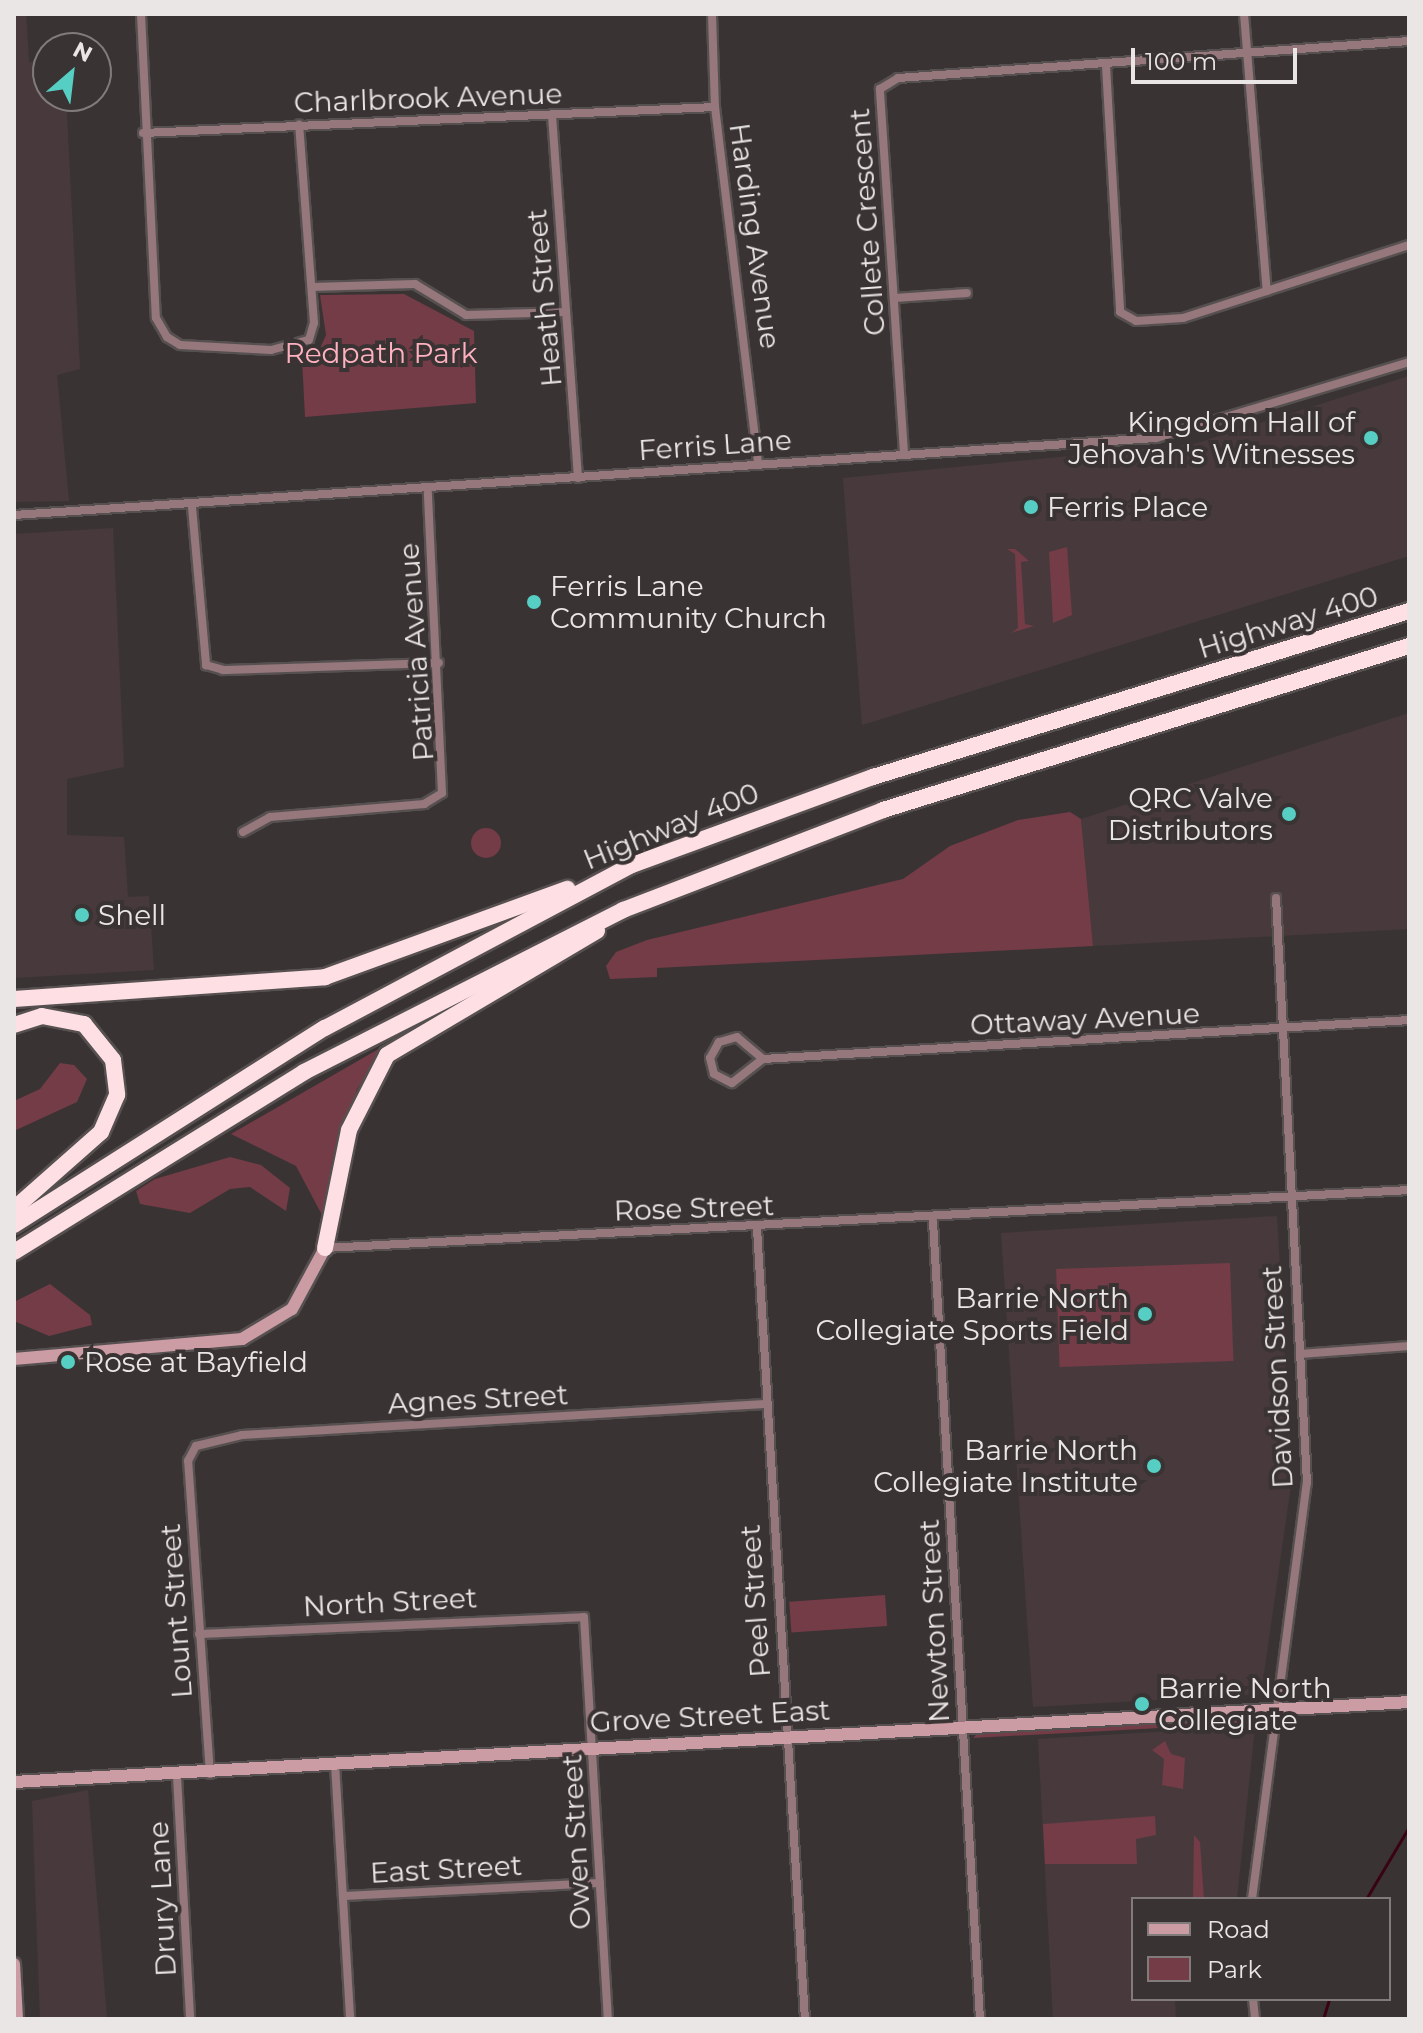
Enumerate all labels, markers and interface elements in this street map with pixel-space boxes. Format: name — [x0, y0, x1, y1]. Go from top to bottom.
north arrow — [32, 32, 112, 112]
scale bar — [1135, 32, 1301, 82]
text: N — [68, 36, 97, 68]
text: 100 m — [1145, 47, 1217, 76]
street label: Charlbrook Avenue — [293, 77, 563, 119]
street label: Collete Crescent — [842, 107, 892, 337]
street label: Harding Avenue — [723, 121, 787, 351]
street label: Heath Street — [520, 208, 568, 388]
park label: Redpath Park — [284, 336, 478, 370]
place label: Kingdom Hall of Jehovah's Witnesses — [1068, 405, 1355, 471]
street label: Ferris Lane — [637, 423, 793, 467]
marker: Kingdom Hall of Jehovah's Witnesses — [1362, 429, 1380, 447]
place label: Ferris Place — [1047, 490, 1208, 524]
marker: Ferris Place — [1022, 498, 1040, 516]
street label: Patricia Avenue — [392, 542, 440, 762]
place label: Ferris Lane Community Church — [550, 569, 827, 635]
street label: Highway 400 — [1194, 579, 1382, 665]
marker: Ferris Lane Community Church — [525, 593, 543, 611]
street label: Highway 400 — [578, 776, 764, 876]
place label: QRC Valve Distributors — [1108, 781, 1273, 847]
marker: QRC Valve Distributors — [1280, 805, 1298, 823]
place label: Shell — [98, 898, 166, 932]
marker: Shell — [73, 906, 91, 924]
street label: Ottaway Avenue — [969, 996, 1201, 1042]
street label: Rose Street — [613, 1188, 775, 1228]
street label: Davidson Street — [1254, 1265, 1300, 1489]
place label: Barrie North Collegiate Sports Field — [815, 1281, 1129, 1347]
marker: Barrie North Collegiate Sports Field — [1136, 1305, 1154, 1323]
place label: Rose at Bayfield — [84, 1345, 308, 1379]
marker: Rose at Bayfield — [59, 1353, 77, 1371]
street label: Agnes Street — [387, 1377, 569, 1421]
place label: Barrie North Collegiate Institute — [873, 1433, 1138, 1499]
marker: Barrie North Collegiate Institute — [1145, 1457, 1163, 1475]
street label: Newton Street — [912, 1519, 956, 1723]
street label: Lount Street — [153, 1523, 199, 1699]
street label: Peel Street — [733, 1523, 777, 1679]
street label: North Street — [302, 1581, 478, 1623]
place label: Barrie North Collegiate — [1158, 1671, 1332, 1737]
street label: Grove Street East — [589, 1693, 831, 1739]
marker: Barrie North Collegiate — [1133, 1695, 1151, 1713]
street label: Owen Street — [555, 1753, 597, 1931]
street label: Drury Lane — [141, 1820, 183, 1978]
street label: East Street — [369, 1848, 523, 1890]
legend — [1131, 1897, 1391, 2001]
text: Road — [1207, 1915, 1270, 1944]
text: Park — [1207, 1955, 1262, 1984]

